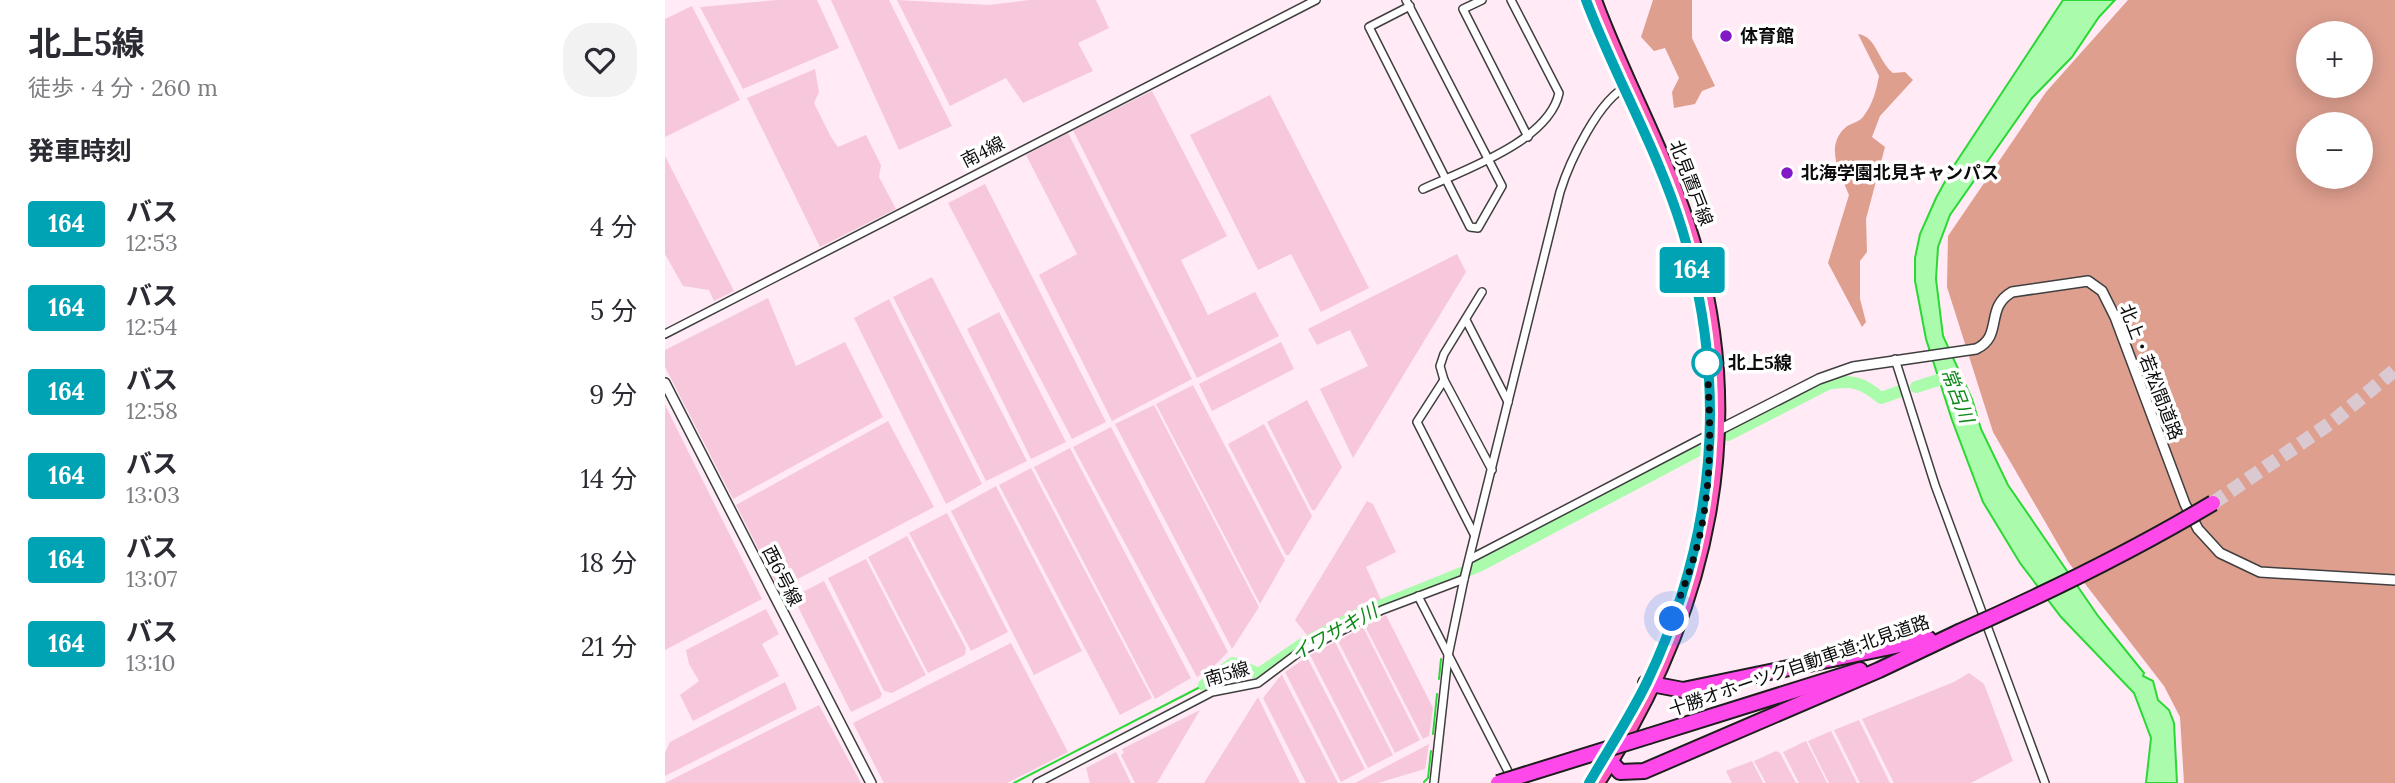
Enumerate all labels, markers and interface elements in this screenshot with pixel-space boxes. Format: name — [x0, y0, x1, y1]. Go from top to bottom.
map controls — [2296, 21, 2373, 189]
button: + — [2296, 21, 2373, 98]
text: 北上5線 — [28, 22, 145, 64]
button: heart — [563, 23, 637, 97]
place label: 体育館 — [1740, 24, 1794, 47]
marker: 体育館 — [1718, 28, 1734, 44]
text: 徒歩 · 4 分 · 260 m — [28, 73, 218, 102]
button: − — [2296, 112, 2373, 189]
street label: 南4線 — [957, 131, 1008, 172]
text: 発車時刻 — [28, 134, 132, 167]
street label: 北見置戸線 — [1665, 137, 1718, 229]
place label: 北海学園北見キャンパス — [1801, 161, 1999, 184]
marker: 北海学園北見キャンパス — [1779, 165, 1795, 181]
text: バス — [126, 195, 178, 228]
text: 164 — [48, 208, 85, 239]
text: 4 分 — [590, 210, 637, 243]
text: 12:53 — [126, 228, 178, 257]
line badge: 164 — [1652, 247, 1732, 293]
text: 164 — [1674, 254, 1710, 285]
text: バス — [126, 279, 178, 312]
text: 164 — [48, 292, 85, 323]
text: 5 分 — [590, 294, 637, 327]
street label: 北上・若松間道路 — [2115, 300, 2188, 443]
text: 12:54 — [126, 312, 177, 341]
marker: 北上5線 — [1692, 348, 1722, 378]
place label: 北上5線 — [1728, 351, 1792, 374]
text: バス — [126, 363, 178, 396]
water label: 常呂川 — [1937, 364, 1980, 428]
text: 164 — [48, 376, 85, 407]
text: 9 分 — [589, 378, 637, 411]
text: 12:58 — [126, 396, 178, 425]
text: バス — [126, 447, 178, 480]
text: 164 — [48, 460, 85, 491]
text: 14 分 — [581, 462, 637, 495]
text: 13:03 — [126, 480, 180, 509]
text: バス — [126, 531, 178, 564]
street label: 西6号線 — [758, 542, 807, 610]
text: 164 — [48, 544, 85, 575]
text: 18 分 — [580, 546, 637, 579]
text: 13:07 — [126, 564, 177, 593]
water label: イワサキ川 — [1287, 598, 1383, 666]
your location — [1654, 601, 1689, 636]
street label: 十勝オホーツク自動車道;北見道路 — [1665, 610, 1932, 721]
text: バス — [126, 615, 178, 648]
text: 164 — [48, 628, 85, 659]
text: 21 分 — [581, 630, 637, 663]
text: 13:10 — [126, 648, 176, 677]
street label: 南5線 — [1202, 656, 1252, 691]

